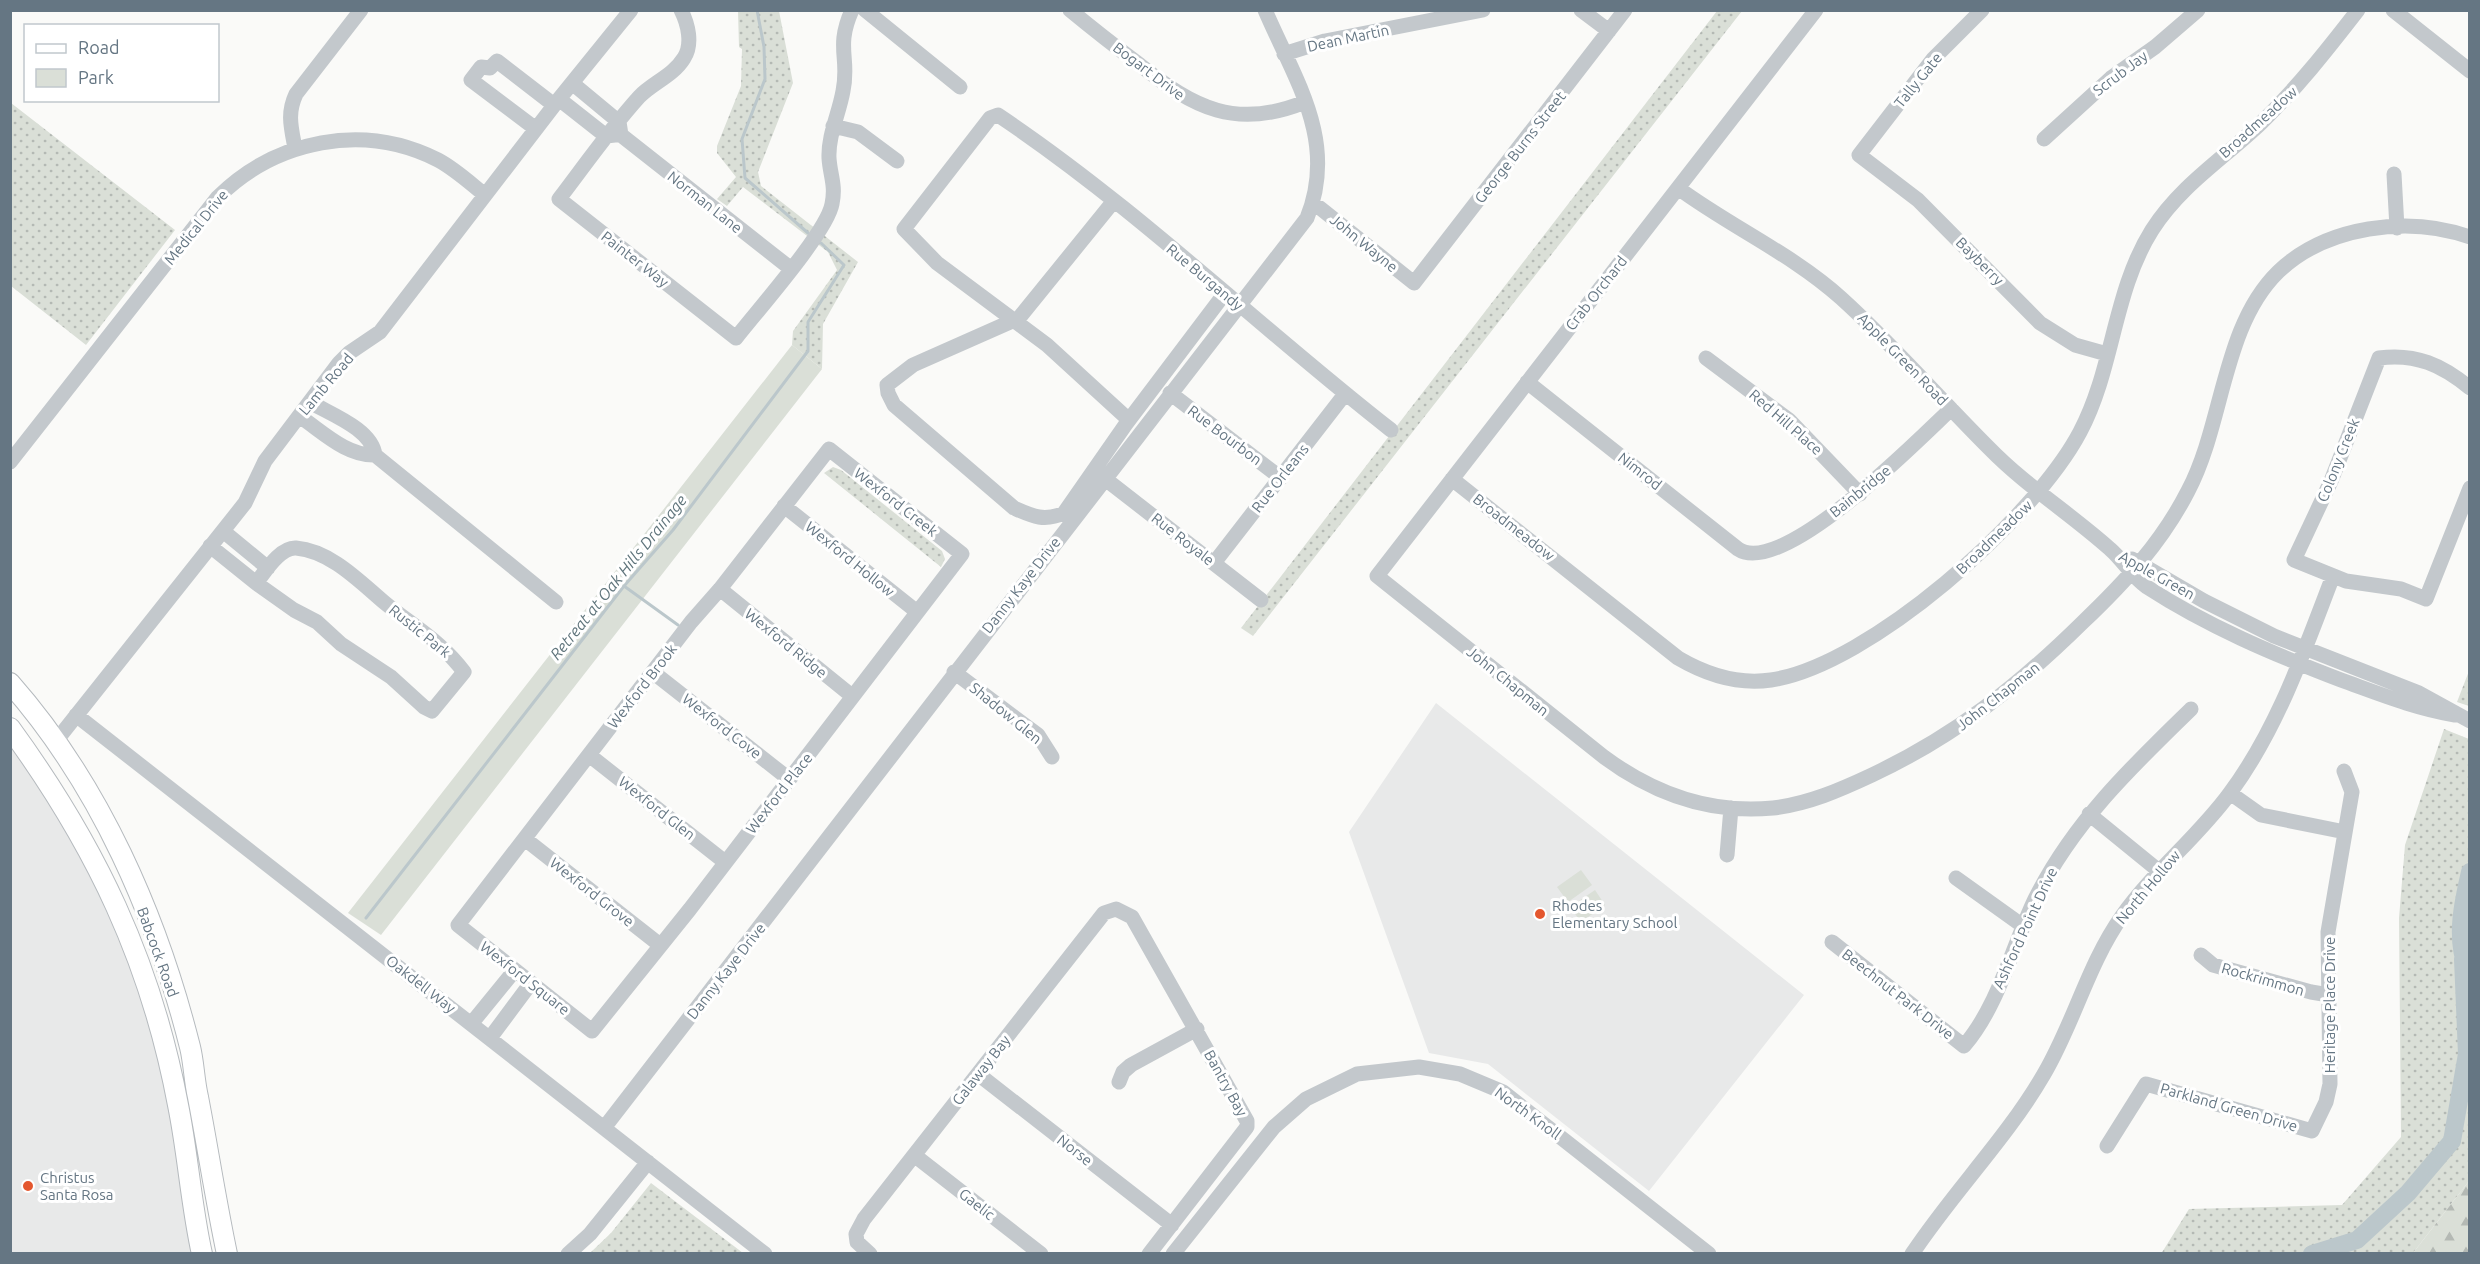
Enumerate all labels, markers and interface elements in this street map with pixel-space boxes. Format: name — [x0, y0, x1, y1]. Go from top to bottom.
street label: Dean Martin — [1306, 21, 1390, 55]
legend — [24, 24, 219, 102]
text: Road — [78, 37, 120, 57]
street label: Bogart Drive — [1110, 39, 1188, 103]
street label: Scrub Jay — [2089, 47, 2151, 99]
street label: Tally Gate — [1891, 49, 1945, 111]
text: Park — [78, 67, 114, 87]
street label: Broadmeadow — [2216, 82, 2301, 161]
street label: George Burns Street — [1471, 88, 1569, 206]
street label: Norman Lane — [664, 168, 746, 236]
street label: Medical Drive — [161, 186, 231, 268]
street label: John Wayne — [1327, 211, 1401, 275]
street label: Painter Way — [598, 228, 672, 290]
street label: Bayberry — [1953, 234, 2007, 288]
street label: Rue Burgandy — [1163, 240, 1247, 314]
street label: Crab Orchard — [1562, 252, 1630, 334]
street label: Apple Green Road — [1855, 309, 1951, 409]
street label: Lamb Road — [295, 350, 357, 418]
street label: Red Hill Place — [1746, 386, 1826, 458]
street label: Rue Bourbon — [1185, 402, 1265, 468]
street label: Colony Creek — [2313, 415, 2363, 504]
street label: Rue Orleans — [1248, 440, 1312, 516]
street label: Nimrod — [1615, 449, 1665, 493]
street label: Bainbridge — [1826, 461, 1894, 521]
street label: Wexford Creek — [851, 464, 941, 540]
street label: Broadmeadow — [1470, 490, 1558, 564]
water label: Retreat at Oak Hills Drainage — [546, 491, 690, 663]
street label: Broadmeadow — [1953, 496, 2036, 577]
street label: Rue Royale — [1148, 509, 1218, 569]
street label: Wexford Hollow — [802, 518, 898, 600]
street label: Danny Kaye Drive — [978, 534, 1064, 636]
street label: Apple Green — [2116, 547, 2198, 603]
street label: Rustic Park — [386, 601, 454, 661]
street label: Wexford Ridge — [742, 605, 830, 681]
street label: Wexford Brook — [604, 640, 680, 731]
street label: John Chapman — [1464, 643, 1552, 719]
street label: John Chapman — [1953, 658, 2043, 734]
street label: Shadow Glen — [967, 679, 1045, 747]
street label: Wexford Cove — [679, 690, 765, 762]
street label: Wexford Place — [742, 749, 816, 837]
street label: Wexford Glen — [615, 773, 699, 843]
street label: North Hollow — [2112, 847, 2184, 927]
street label: Wexford Grove — [547, 854, 637, 930]
street label: Ashford Point Drive — [1989, 865, 2061, 991]
place label: Rhodes Elementary School — [1552, 897, 1678, 931]
street label: Babcock Road — [134, 905, 182, 999]
marker: Rhodes Elementary School — [1533, 907, 1547, 921]
street label: Danny Kaye Drive — [683, 920, 769, 1022]
street label: Heritage Place Drive — [2321, 937, 2338, 1073]
street label: Wexford Square — [477, 938, 573, 1018]
street label: Beechnut Park Drive — [1839, 945, 1957, 1043]
street label: Oakdell Way — [383, 952, 459, 1016]
street label: Rockrimmon — [2220, 959, 2306, 999]
street label: Galaway Bay — [949, 1032, 1013, 1108]
street label: Bantry Bay — [1201, 1047, 1251, 1119]
street label: Parkland Green Drive — [2158, 1079, 2300, 1135]
street label: North Knoll — [1492, 1083, 1564, 1143]
street label: Norse — [1054, 1131, 1096, 1169]
place label: Christus Santa Rosa — [40, 1169, 113, 1203]
marker: Christus Santa Rosa — [21, 1179, 35, 1193]
street label: Gaelic — [956, 1185, 998, 1223]

